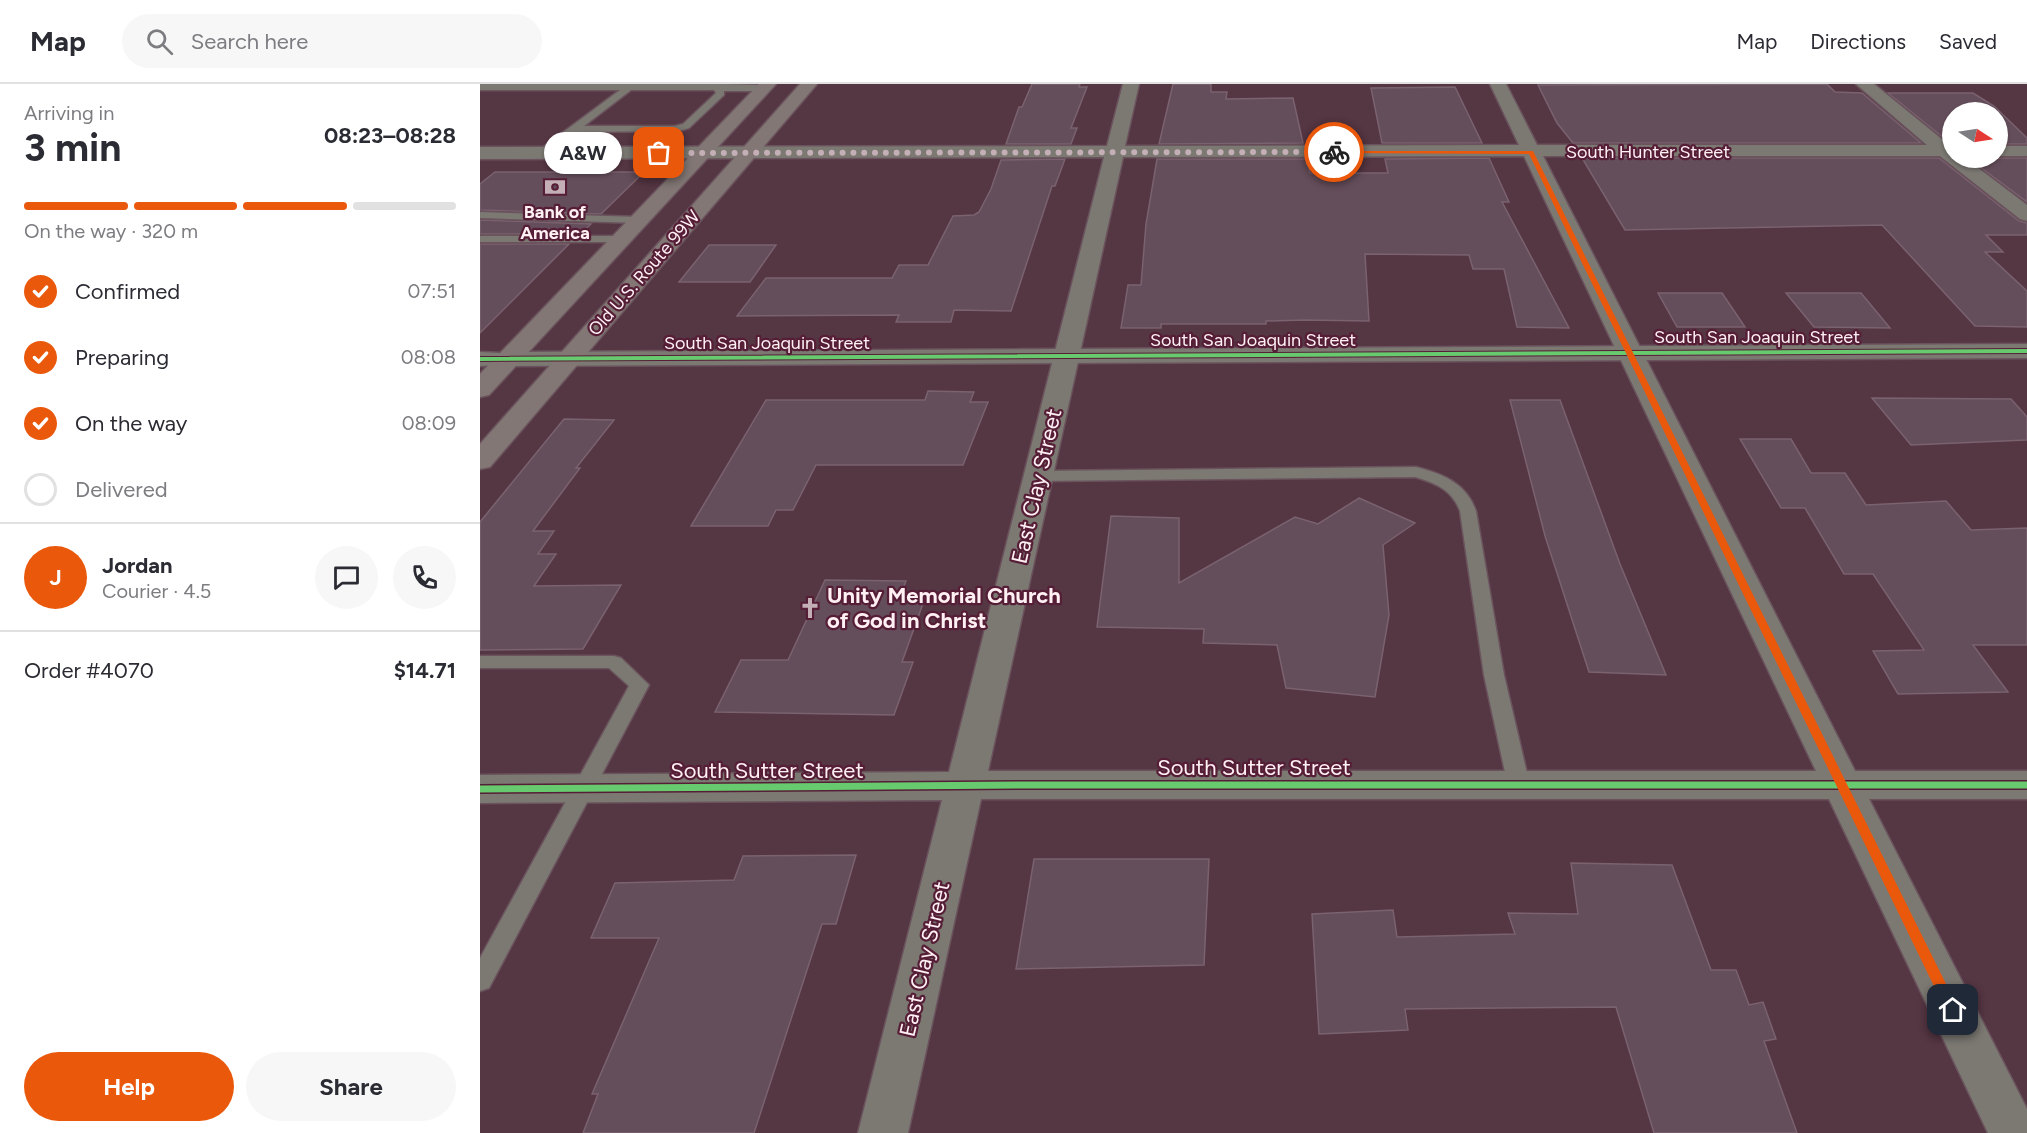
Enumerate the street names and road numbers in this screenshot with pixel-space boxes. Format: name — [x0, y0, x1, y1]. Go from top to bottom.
street label: South Hunter Street — [1566, 141, 1730, 163]
street label: Old U.S. Route 99W — [584, 205, 705, 340]
street label: South San Joaquin Street — [1654, 326, 1860, 348]
street label: South San Joaquin Street — [1150, 329, 1356, 351]
street label: South San Joaquin Street — [664, 332, 870, 354]
street label: East Clay Street — [1005, 406, 1067, 566]
street label: South Sutter Street — [1157, 754, 1351, 781]
street label: South Sutter Street — [670, 757, 864, 784]
street label: East Clay Street — [893, 879, 955, 1039]

